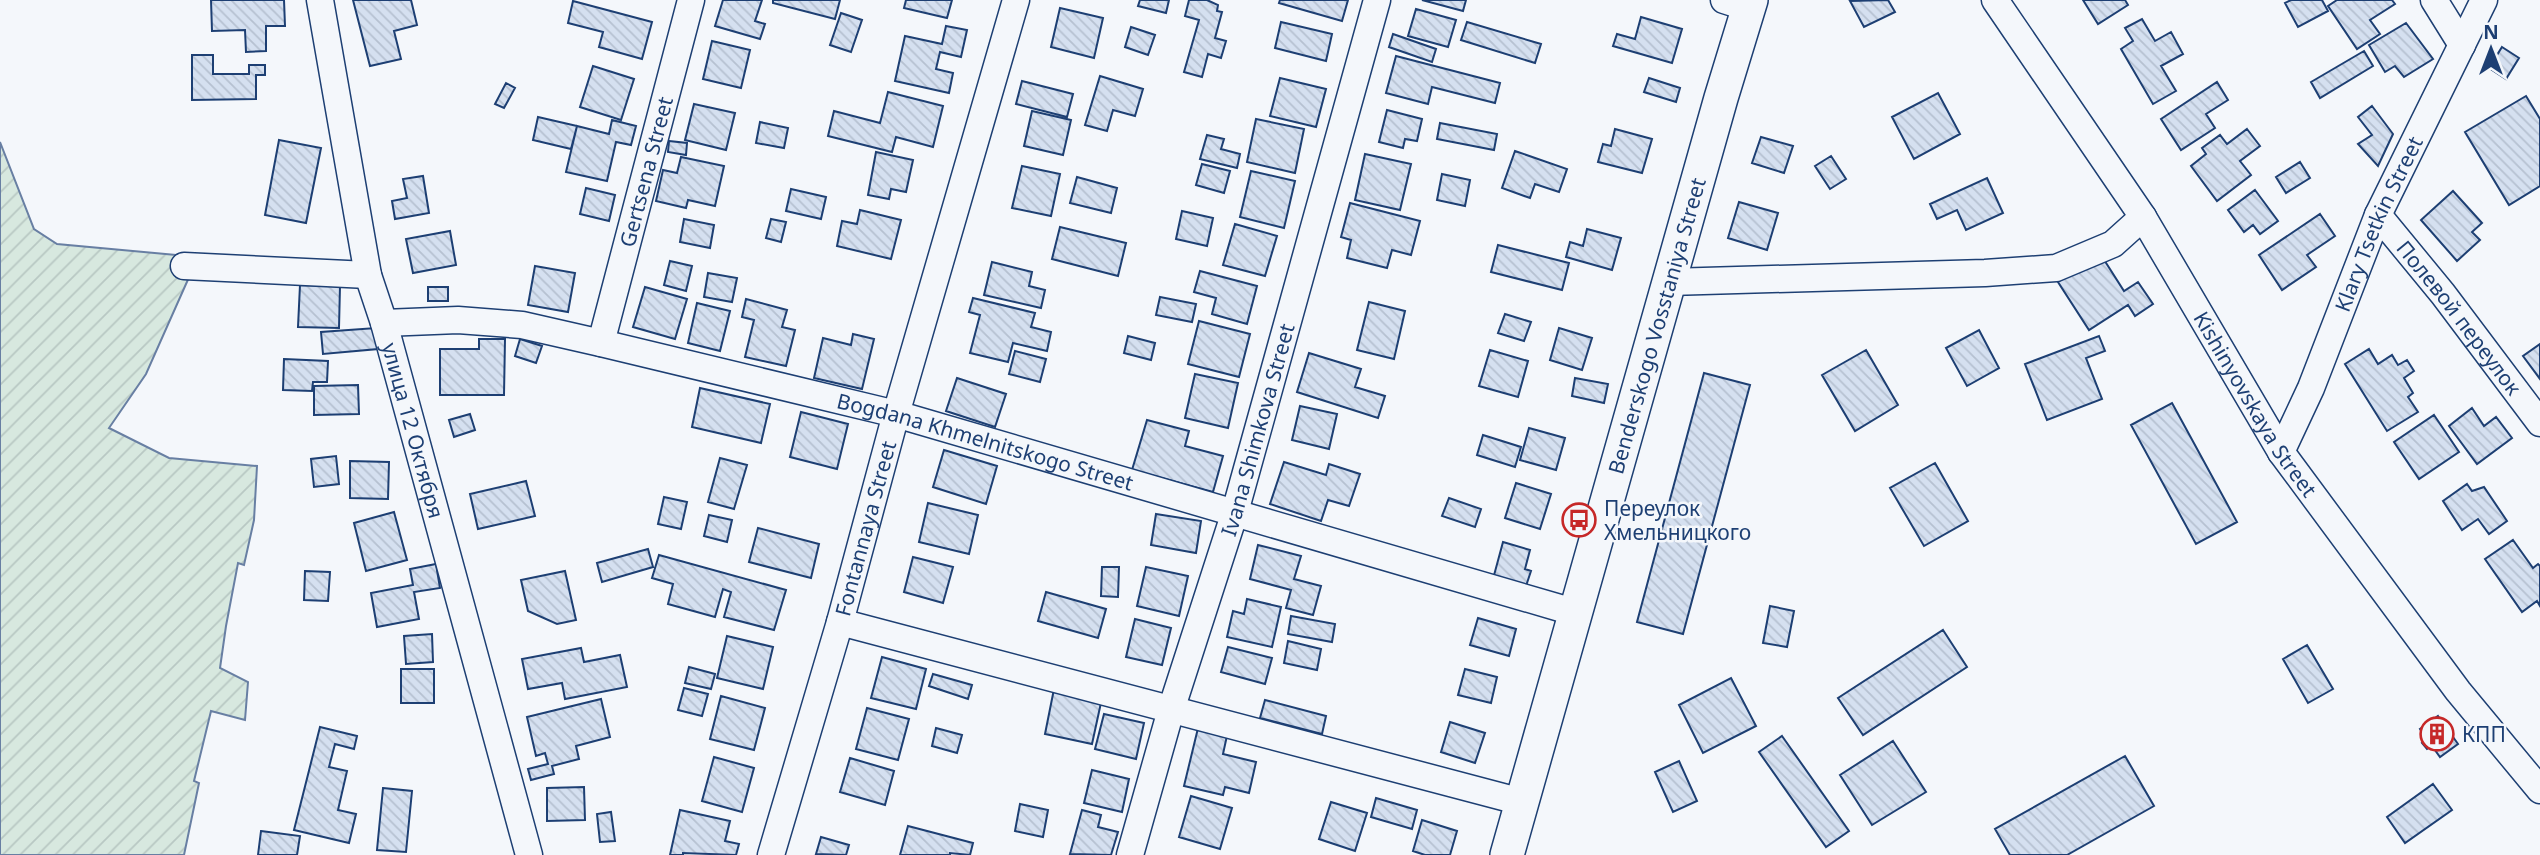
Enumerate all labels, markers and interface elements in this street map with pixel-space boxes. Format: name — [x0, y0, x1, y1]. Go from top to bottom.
north arrow — [2456, 14, 2526, 84]
text: N — [2483, 19, 2499, 45]
street label: Gertsena Street — [613, 93, 679, 250]
street label: Klary Tsetkin Street — [2328, 131, 2429, 316]
street label: Benderskogo Vosstaniya Street — [1601, 174, 1712, 477]
street label: Полевой переулок — [2391, 235, 2528, 401]
street label: Kishinyovskaya Street — [2187, 306, 2324, 503]
street label: Ivana Shimkova Street — [1214, 320, 1301, 540]
street label: улица 12 Октября — [376, 339, 451, 521]
street label: Bogdana Khmelnitskogo Street — [834, 386, 1137, 497]
street label: Fontannaya Street — [828, 437, 902, 619]
place label: Переулок Хмельницкого — [1604, 494, 1751, 546]
bus stop icon: Переулок Хмельницкого — [1560, 501, 1598, 539]
building icon: КПП — [2418, 715, 2456, 753]
place label: КПП — [2462, 720, 2506, 748]

